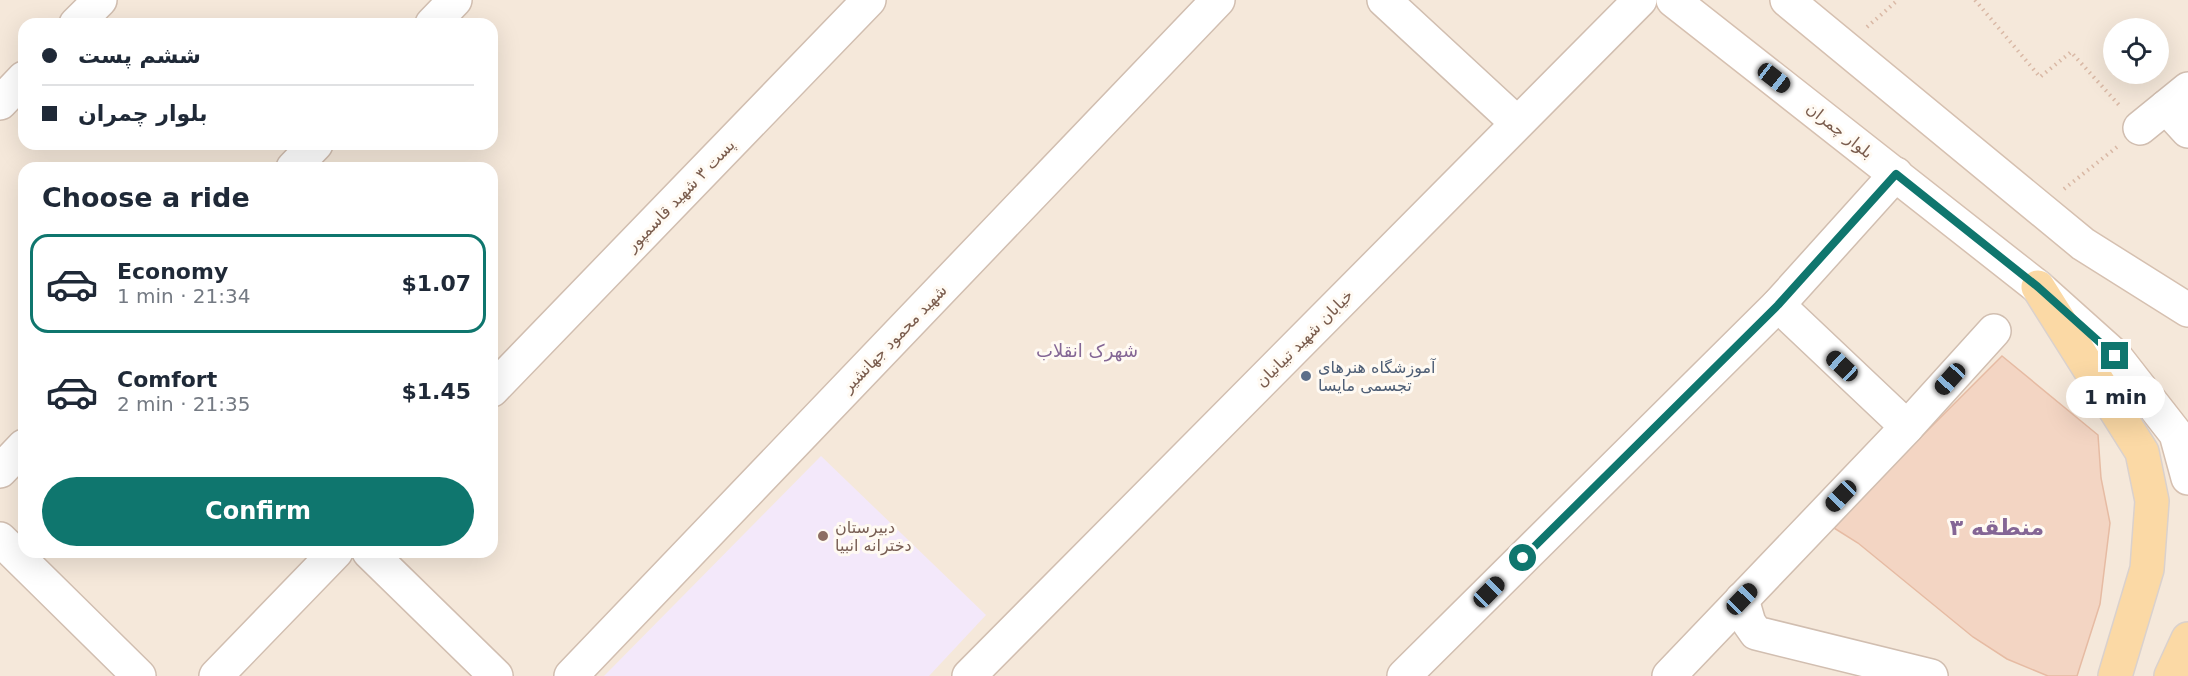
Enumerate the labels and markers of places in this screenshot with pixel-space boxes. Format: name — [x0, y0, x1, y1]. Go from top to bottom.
place label: آموزشگاه هنرهای تجسمی مایسا — [1318, 358, 1437, 395]
marker: آموزشگاه هنرهای تجسمی مایسا — [1299, 369, 1313, 383]
place label: دبیرستان دخترانه انبیا — [835, 518, 912, 556]
marker: دبیرستان دخترانه انبیا — [816, 529, 830, 543]

